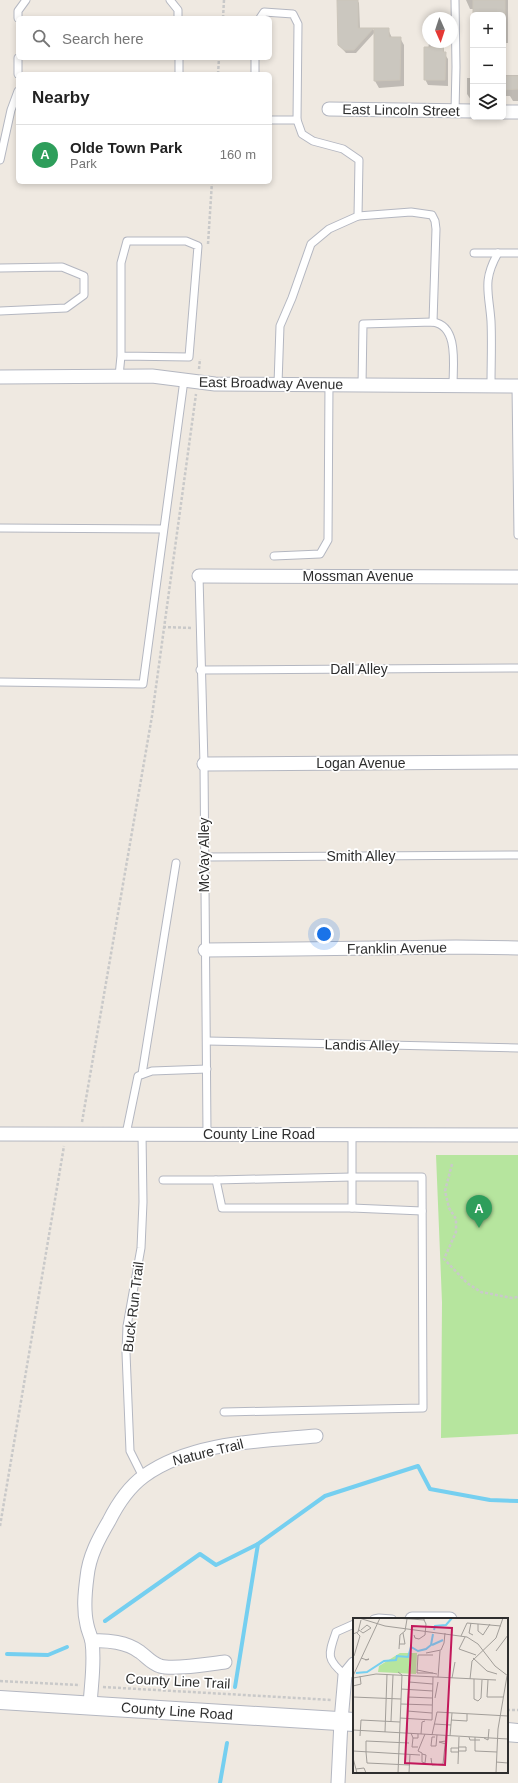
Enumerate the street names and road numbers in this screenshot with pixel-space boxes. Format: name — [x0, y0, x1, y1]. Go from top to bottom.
street label: East Lincoln Street — [342, 101, 460, 119]
street label: East Broadway Avenue — [199, 374, 344, 392]
street label: Mossman Avenue — [302, 568, 414, 584]
street label: Dall Alley — [330, 661, 388, 677]
street label: Logan Avenue — [316, 755, 406, 771]
street label: McVay Alley — [196, 817, 212, 893]
street label: Smith Alley — [326, 848, 396, 864]
street label: Franklin Avenue — [347, 939, 447, 957]
street label: Landis Alley — [325, 1036, 399, 1054]
street label: County Line Road — [203, 1126, 315, 1142]
street label: Buck Run Trail — [120, 1261, 146, 1353]
street label: Nature Trail — [171, 1435, 245, 1469]
street label: County Line Trail — [125, 1670, 231, 1692]
street label: County Line Road — [121, 1699, 233, 1723]

